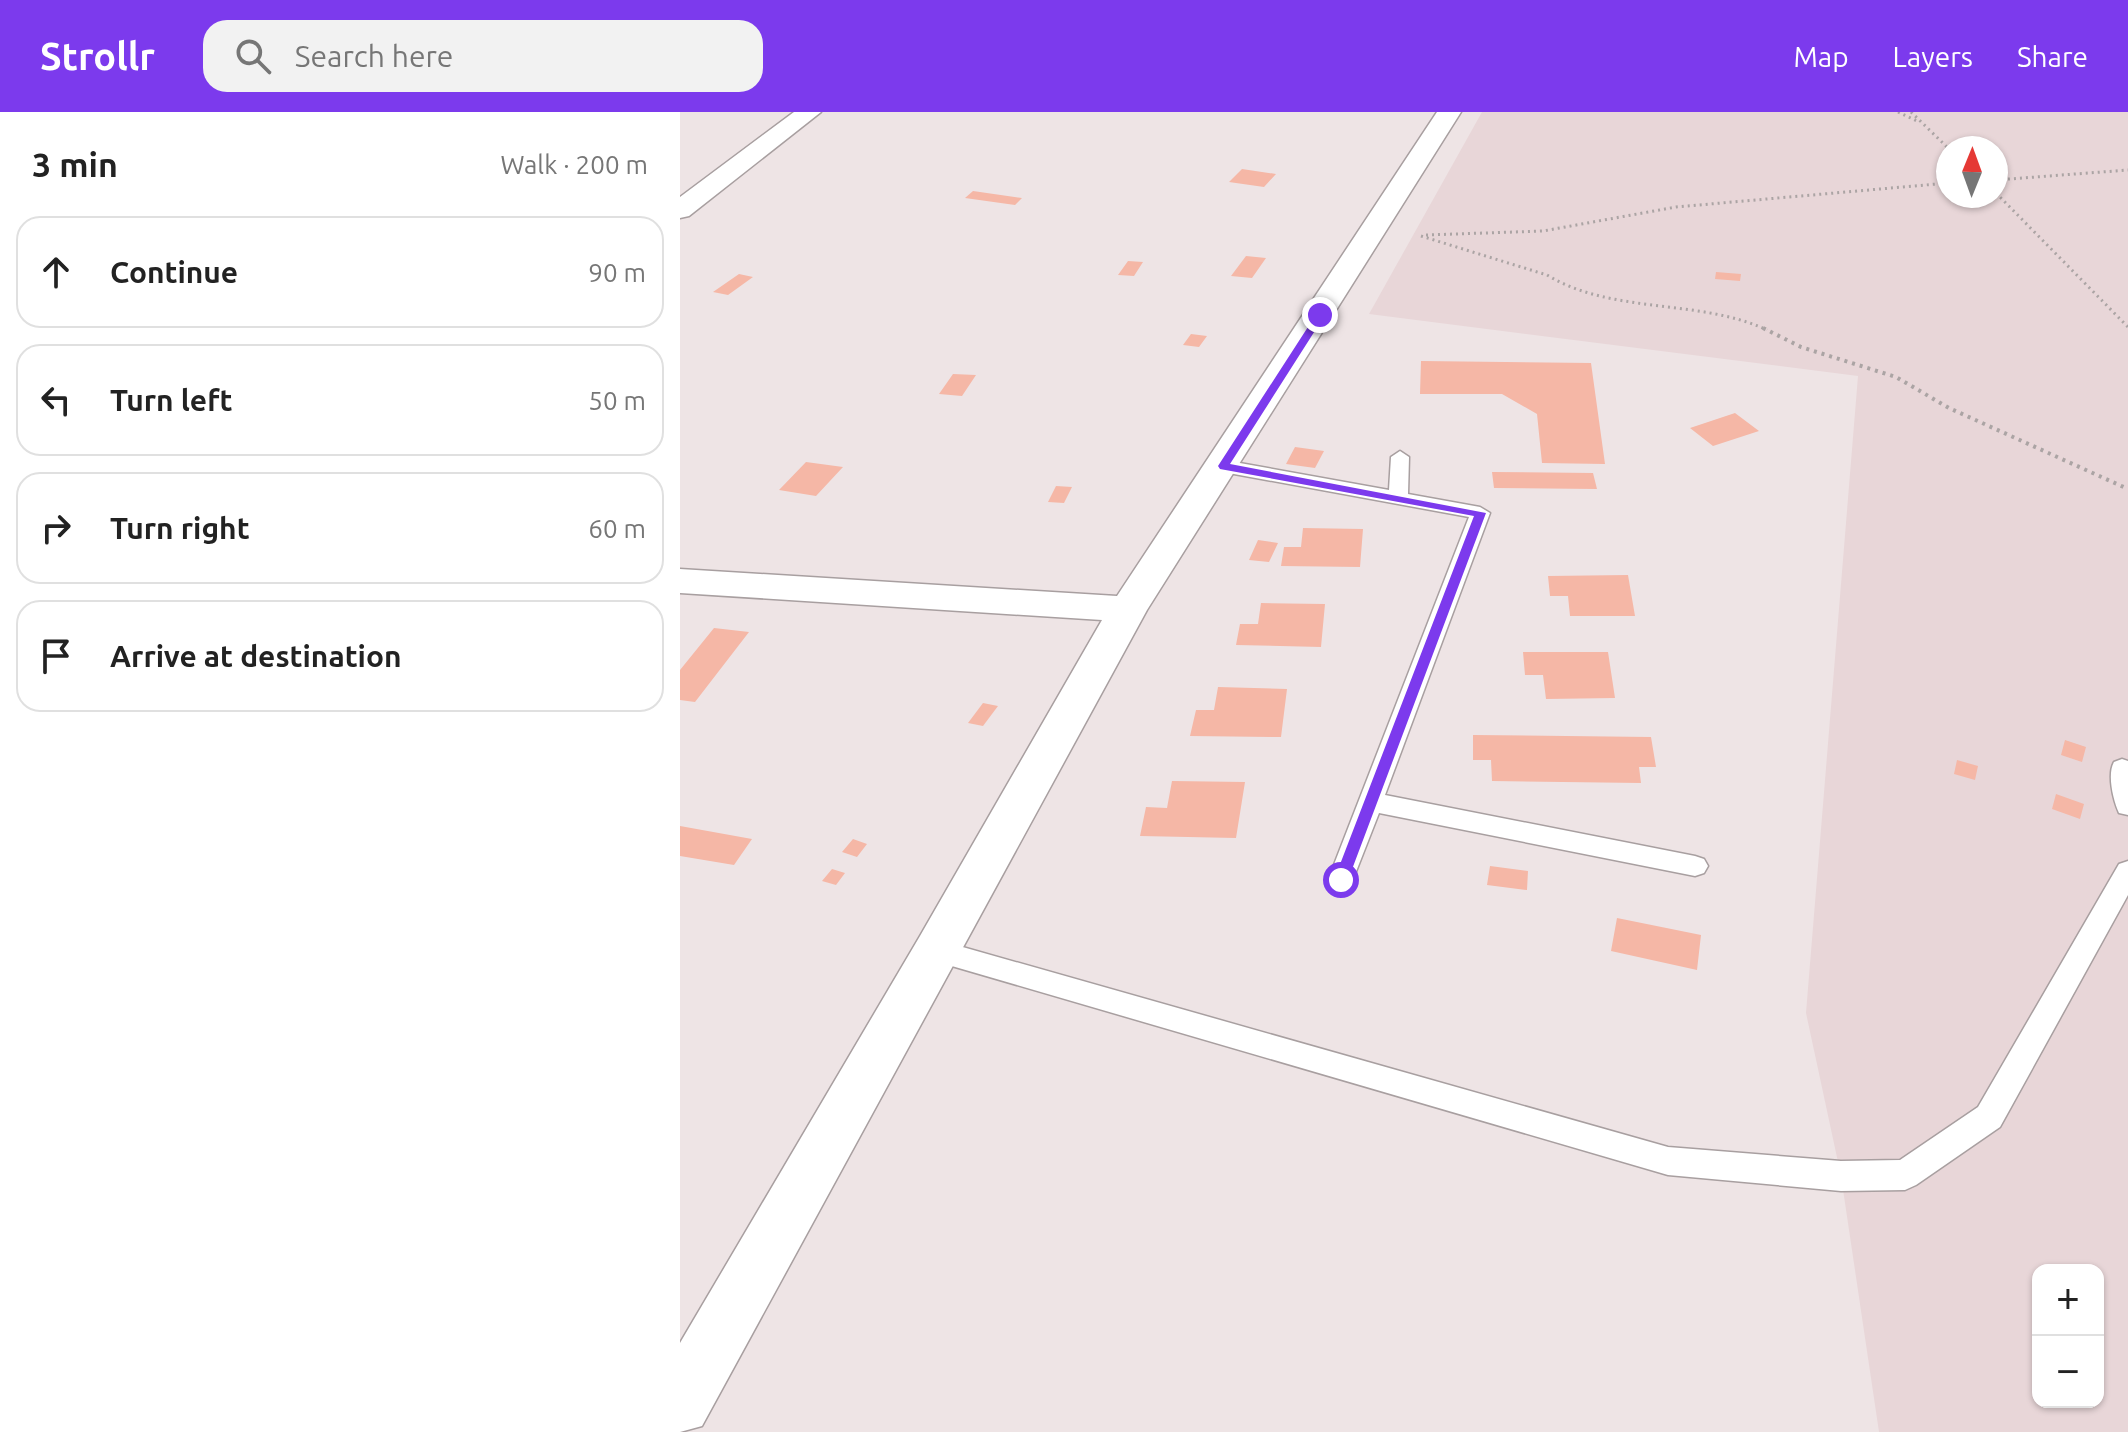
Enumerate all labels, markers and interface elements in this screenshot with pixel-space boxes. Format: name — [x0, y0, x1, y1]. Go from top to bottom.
search box — [203, 20, 763, 92]
icon: search — [231, 34, 275, 78]
text: Strollr — [40, 35, 155, 77]
text: Search here — [295, 39, 453, 73]
text: Map — [1793, 41, 1849, 72]
text: Layers — [1893, 41, 1973, 72]
text: Share — [2017, 41, 2088, 72]
north arrow — [1936, 136, 2008, 208]
text: 3 min — [32, 145, 118, 183]
text: Walk · 200 m — [500, 150, 648, 179]
icon: ahead — [34, 250, 78, 294]
text: Continue — [110, 255, 238, 289]
text: 90 m — [588, 258, 646, 287]
route end — [1302, 297, 1338, 333]
icon: left — [34, 378, 78, 422]
text: Turn left — [110, 383, 232, 417]
text: 50 m — [588, 386, 646, 415]
icon: right — [34, 506, 78, 550]
text: Turn right — [110, 511, 250, 545]
text: 60 m — [588, 514, 646, 543]
icon: arrive — [34, 634, 78, 678]
text: Arrive at destination — [110, 639, 402, 673]
route start — [1323, 862, 1359, 898]
map controls — [2032, 1264, 2104, 1408]
button: + — [2032, 1264, 2104, 1336]
button: − — [2032, 1336, 2104, 1408]

